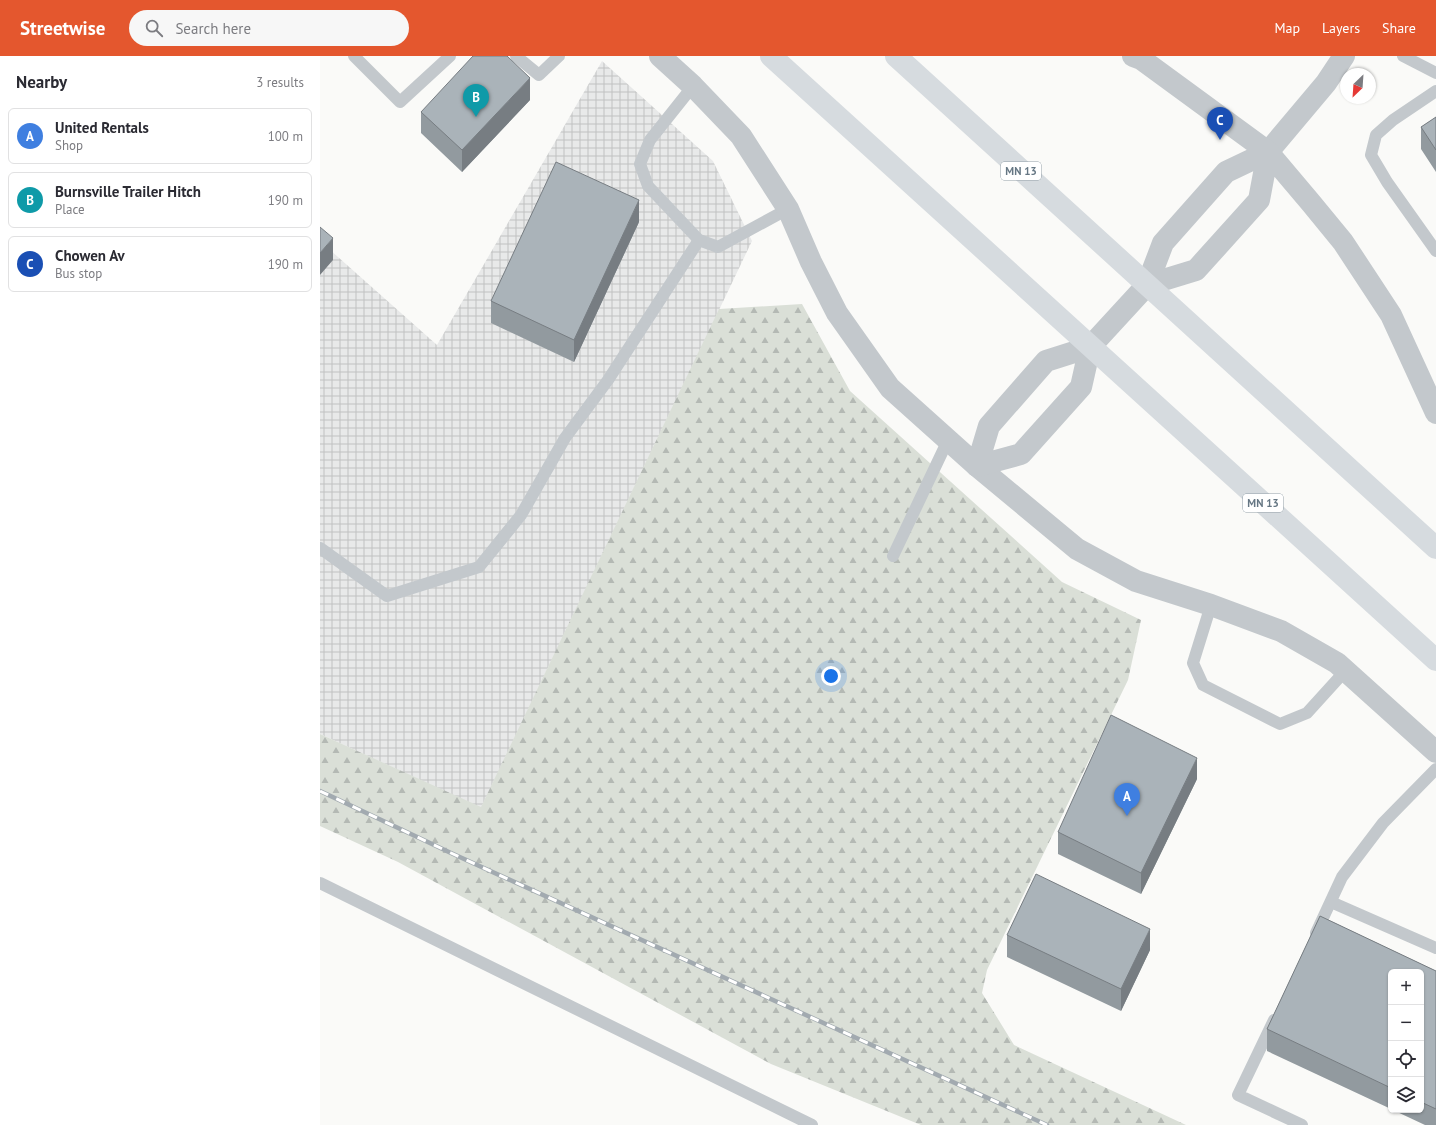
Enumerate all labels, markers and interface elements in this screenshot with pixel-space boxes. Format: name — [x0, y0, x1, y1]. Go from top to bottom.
search box — [129, 10, 409, 46]
text: Streetwise — [20, 16, 105, 40]
icon: search — [143, 17, 165, 39]
text: Search here — [175, 19, 251, 38]
text: Map — [1274, 19, 1300, 37]
text: Layers — [1322, 19, 1360, 37]
text: Share — [1382, 19, 1416, 37]
north arrow — [1340, 68, 1376, 104]
text: Nearby — [16, 71, 67, 93]
text: 3 results — [256, 74, 304, 91]
pin: B — [463, 84, 489, 117]
pin: C — [1207, 107, 1233, 140]
text: United Rentals — [55, 118, 149, 137]
text: A — [26, 128, 34, 145]
text: 100 m — [268, 128, 303, 145]
text: Shop — [55, 137, 83, 154]
road number: MN 13 — [1001, 162, 1041, 180]
text: Burnsville Trailer Hitch — [55, 182, 201, 201]
text: B — [26, 192, 34, 209]
text: 190 m — [268, 192, 303, 209]
text: Place — [55, 201, 85, 218]
text: Chowen Av — [55, 246, 125, 265]
text: C — [26, 256, 34, 273]
text: 190 m — [268, 256, 303, 273]
text: Bus stop — [55, 265, 102, 282]
road number: MN 13 — [1243, 494, 1283, 512]
your location — [821, 666, 841, 686]
pin: A — [1114, 783, 1140, 816]
map controls — [1388, 969, 1424, 1113]
button: + — [1388, 969, 1424, 1005]
button: − — [1388, 1005, 1424, 1041]
button: locate — [1388, 1041, 1424, 1077]
button: layers — [1388, 1077, 1424, 1113]

